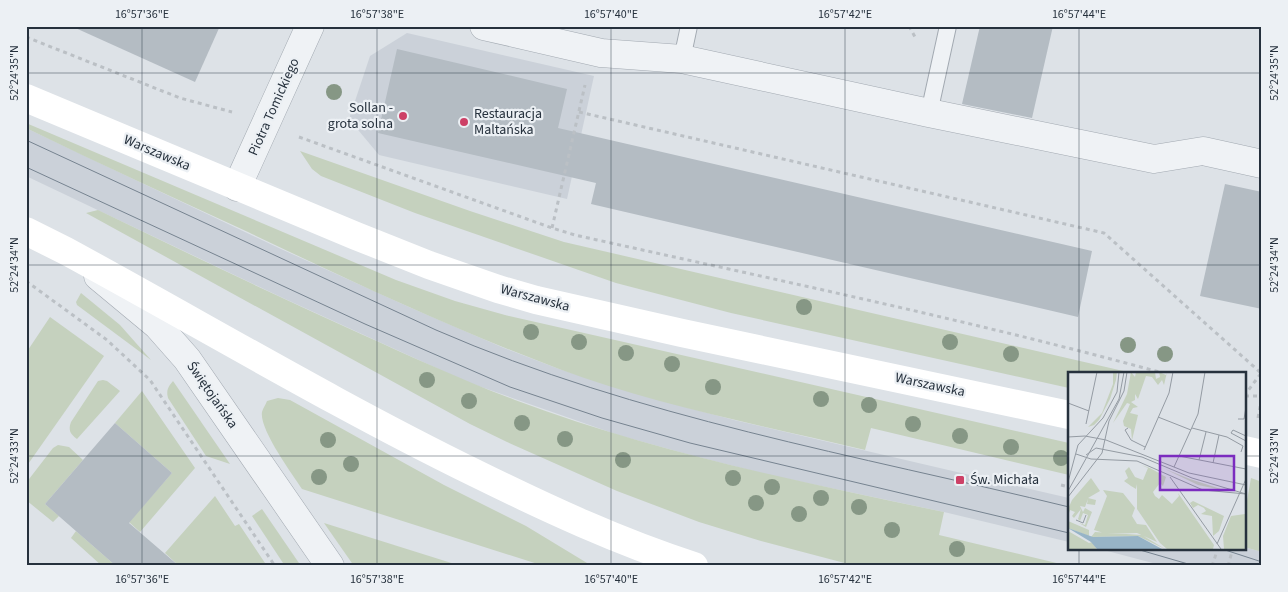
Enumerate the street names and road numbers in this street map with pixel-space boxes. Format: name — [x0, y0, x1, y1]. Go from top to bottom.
street label: Piotra Tomickiego — [243, 55, 305, 159]
street label: Warszawska — [120, 130, 194, 176]
street label: Warszawska — [498, 279, 572, 317]
street label: Świętojańska — [181, 357, 243, 433]
street label: Warszawska — [893, 368, 967, 402]

